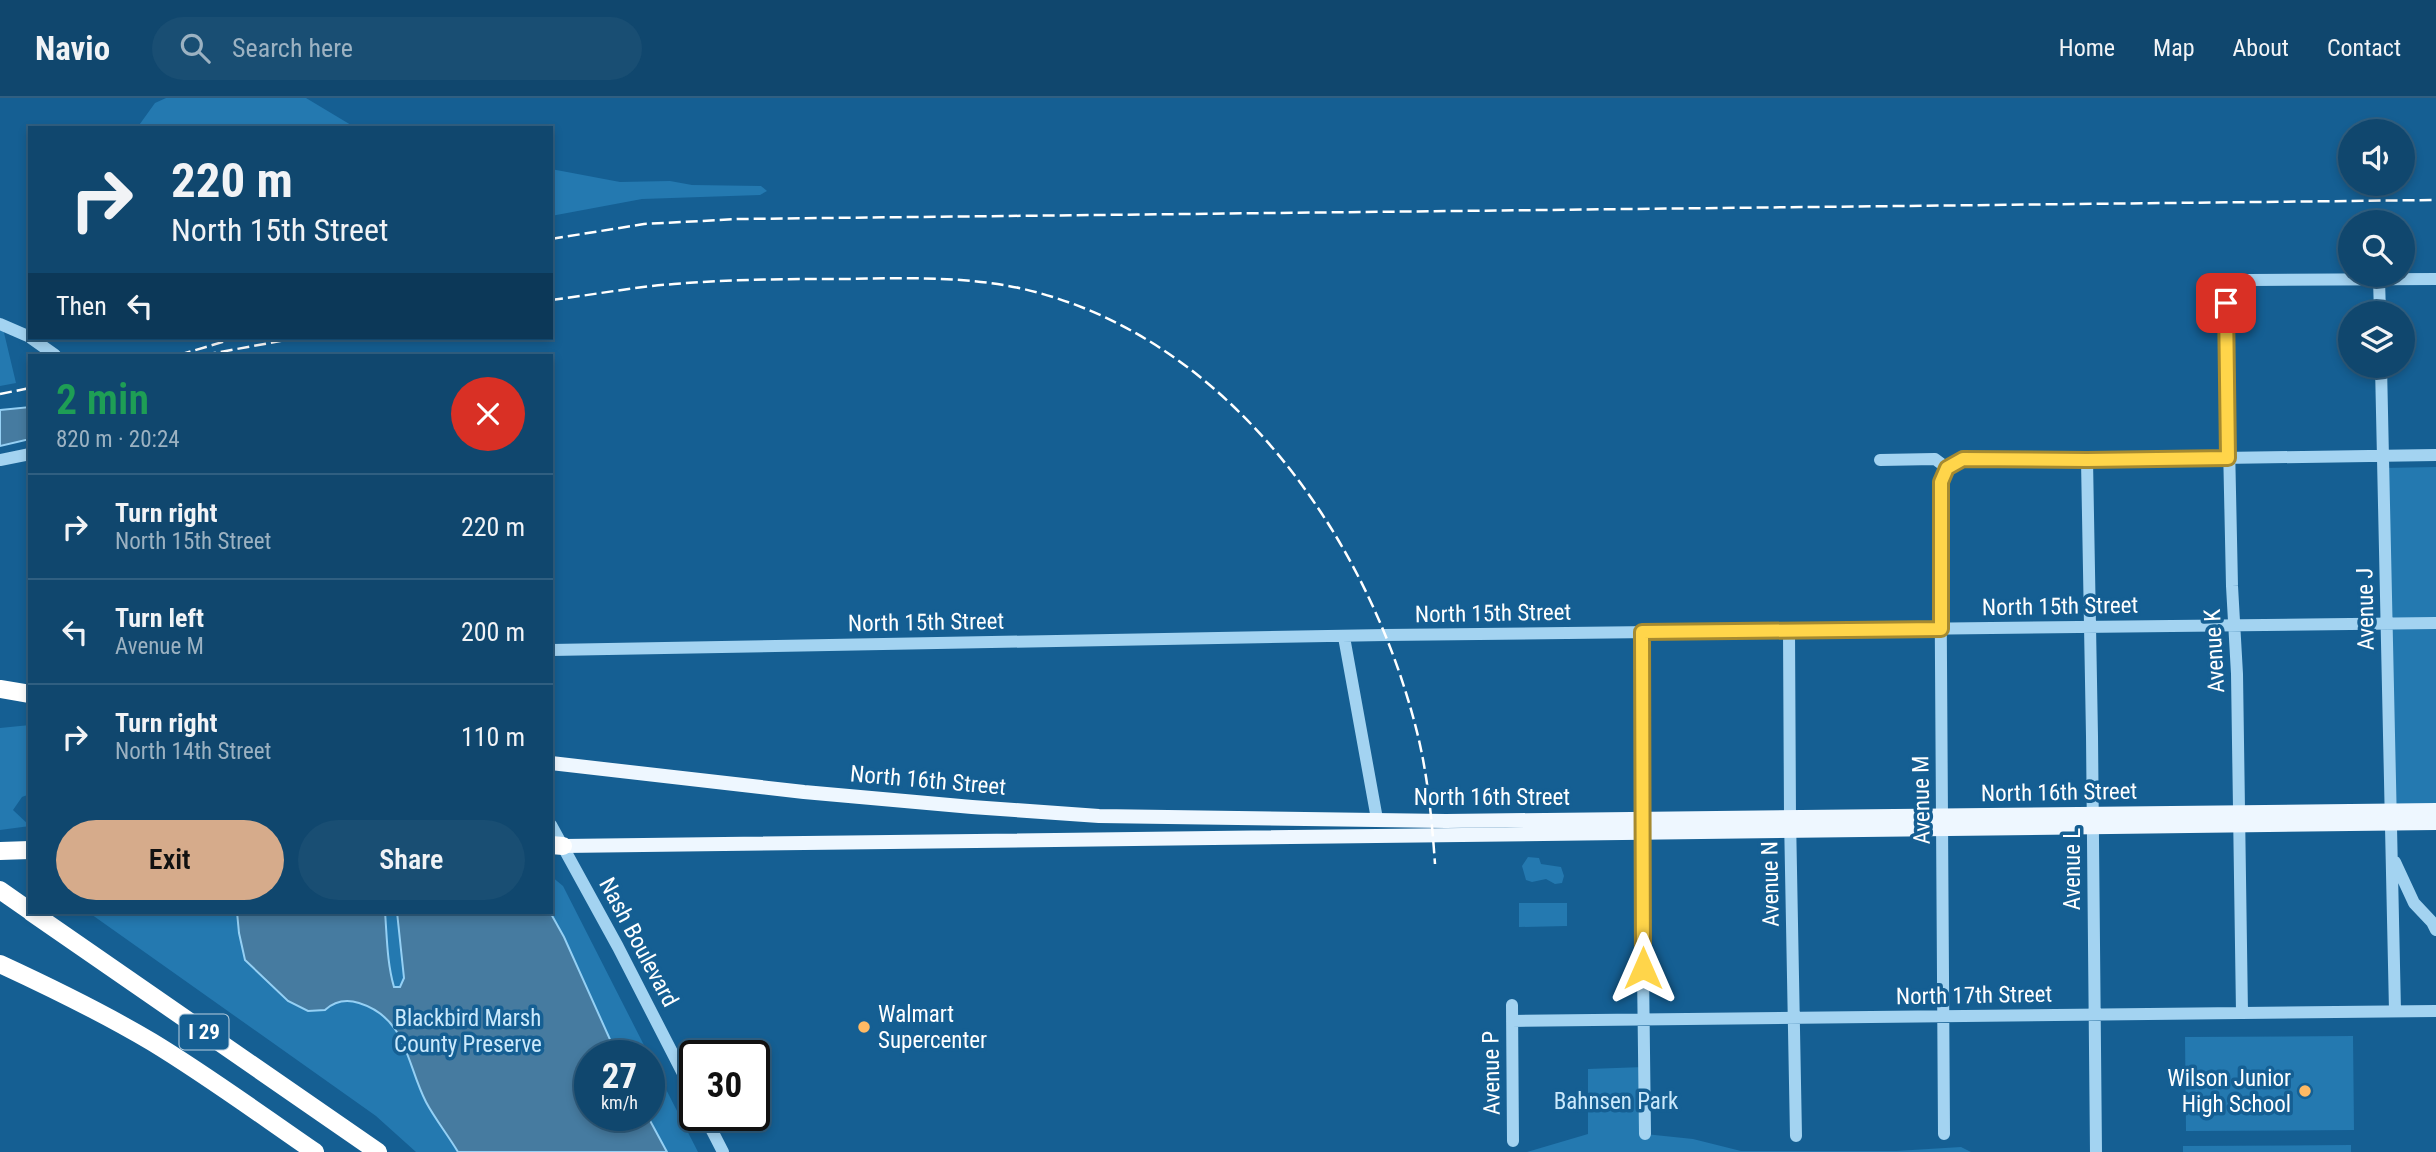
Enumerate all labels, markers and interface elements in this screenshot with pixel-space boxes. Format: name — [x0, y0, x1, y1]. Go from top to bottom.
search box — [152, 17, 642, 80]
text: Navio — [35, 29, 110, 68]
icon: search — [176, 29, 214, 67]
text: Search here — [232, 33, 353, 63]
text: Home — [2059, 34, 2115, 62]
text: Map — [2153, 34, 2195, 62]
text: About — [2233, 34, 2289, 62]
text: Contact — [2327, 34, 2401, 62]
map controls — [2338, 119, 2415, 378]
button: sound — [2338, 119, 2415, 196]
text: 220 m — [171, 152, 293, 209]
icon: right — [56, 154, 147, 245]
button: search — [2338, 210, 2415, 287]
text: North 15th Street — [171, 211, 389, 249]
pin — [2196, 273, 2256, 333]
icon: arrive — [2207, 284, 2245, 322]
icon: left — [121, 287, 159, 325]
text: Then — [56, 291, 107, 321]
button: layers — [2338, 301, 2415, 378]
text: 2 min — [56, 375, 149, 424]
button: close — [451, 377, 525, 451]
text: 820 m · 20:24 — [56, 426, 180, 453]
text: Turn right — [115, 498, 217, 528]
icon: right — [56, 508, 94, 546]
text: 220 m — [461, 512, 525, 542]
text: North 15th Street — [115, 528, 271, 555]
street label: Avenue J — [2351, 567, 2380, 651]
street label: North 15th Street — [1982, 592, 2138, 621]
street label: North 15th Street — [1415, 599, 1571, 628]
text: Turn left — [115, 603, 204, 633]
street label: North 15th Street — [848, 608, 1004, 637]
street label: Avenue K — [2199, 608, 2230, 694]
icon: left — [56, 613, 94, 651]
text: 200 m — [461, 617, 525, 647]
text: Avenue M — [115, 633, 204, 660]
text: Turn right — [115, 708, 217, 738]
icon: right — [56, 718, 94, 756]
text: 110 m — [461, 722, 525, 752]
text: North 14th Street — [115, 738, 271, 765]
street label: Avenue M — [1907, 755, 1936, 845]
street label: North 16th Street — [849, 760, 1007, 801]
street label: North 16th Street — [1981, 778, 2137, 807]
street label: North 16th Street — [1414, 784, 1570, 811]
button: Exit — [56, 820, 284, 900]
button: Share — [298, 820, 525, 900]
street label: Avenue L — [2059, 828, 2086, 910]
street label: Avenue N — [1756, 841, 1785, 927]
street label: Nash Boulevard — [593, 873, 684, 1011]
position arrow — [1606, 931, 1680, 1005]
street label: North 17th Street — [1896, 981, 2052, 1010]
place label: Walmart Supercenter — [878, 1001, 987, 1054]
park label: Blackbird Marsh County Preserve — [394, 1005, 542, 1058]
road number: I 29 — [180, 1014, 228, 1049]
marker: Walmart Supercenter — [856, 1019, 872, 1035]
street label: Avenue P — [1477, 1031, 1506, 1115]
speed limit sign: 30 — [679, 1040, 770, 1131]
text: 27 — [602, 1056, 637, 1097]
place label: Wilson Junior High School — [2167, 1065, 2291, 1118]
marker: Wilson Junior High School — [2297, 1083, 2313, 1099]
park label: Bahnsen Park — [1554, 1088, 1679, 1115]
text: km/h — [601, 1092, 638, 1113]

